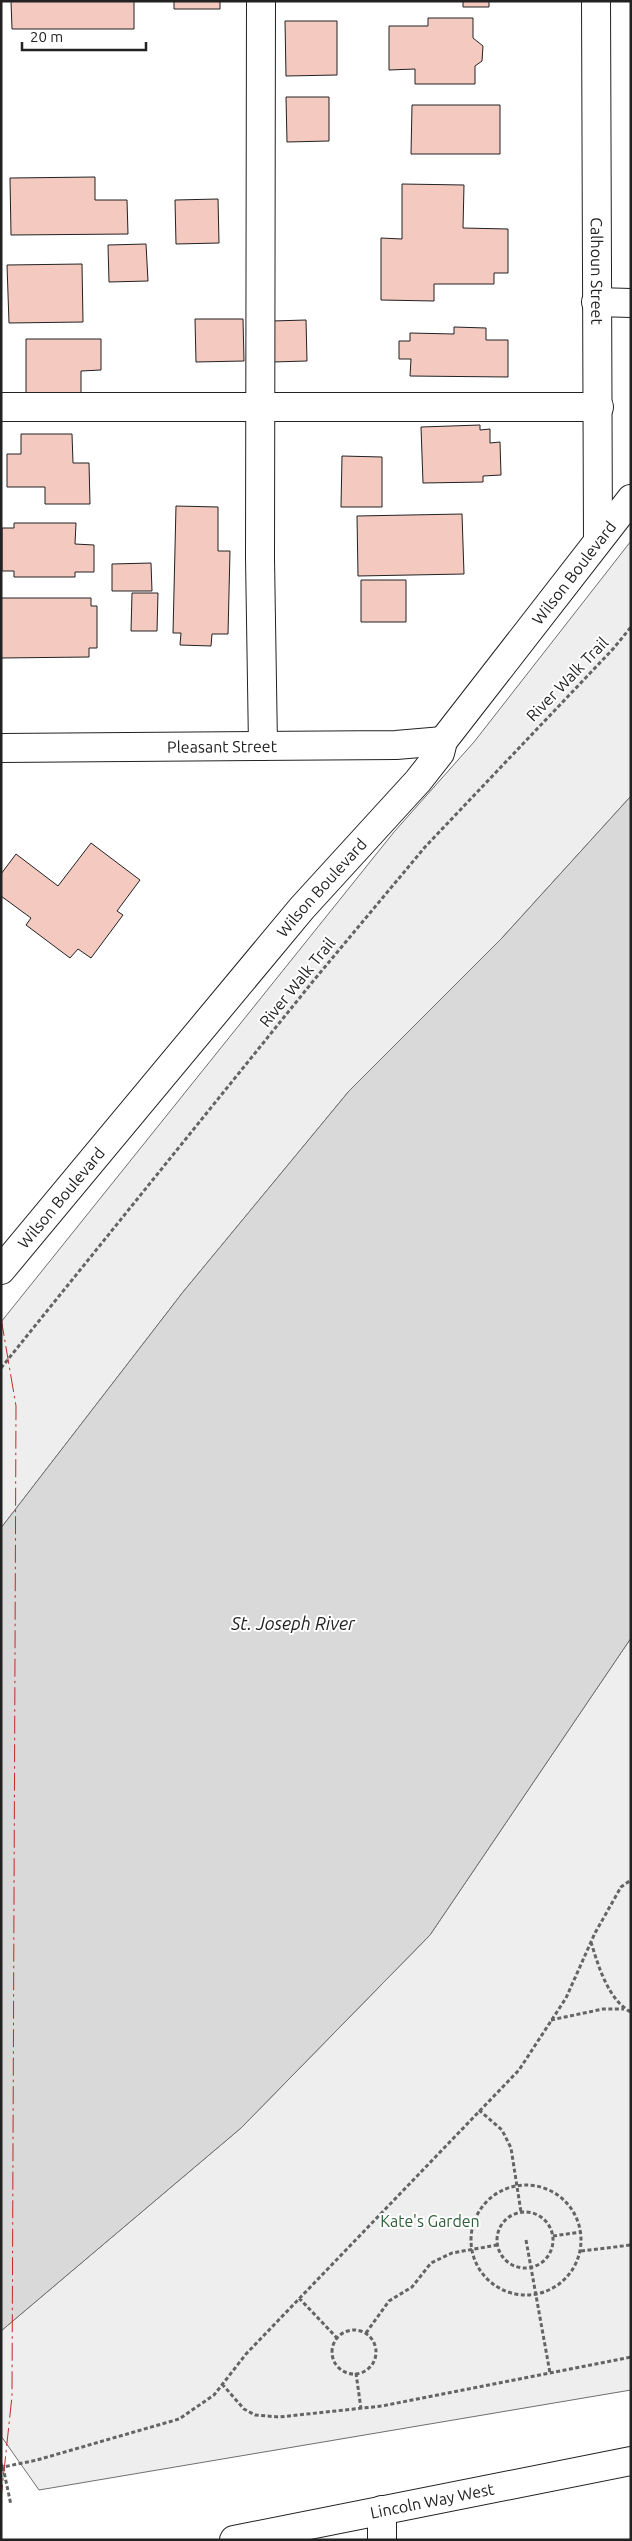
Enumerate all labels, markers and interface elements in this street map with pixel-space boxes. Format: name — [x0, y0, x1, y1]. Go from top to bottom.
scale bar — [22, 20, 146, 52]
text: 20 m — [30, 28, 63, 45]
street label: Calhoun Street — [588, 217, 606, 325]
street label: Wilson Boulevard — [528, 518, 619, 628]
street label: River Walk Trail — [522, 633, 612, 725]
street label: Pleasant Street — [167, 737, 278, 756]
street label: Wilson Boulevard — [273, 835, 370, 940]
street label: River Walk Trail — [256, 934, 338, 1030]
street label: Wilson Boulevard — [14, 1144, 108, 1252]
water label: St. Joseph River — [230, 1613, 356, 1633]
park label: Kate's Garden — [380, 2212, 480, 2230]
street label: Lincoln Way West — [369, 2479, 496, 2522]

